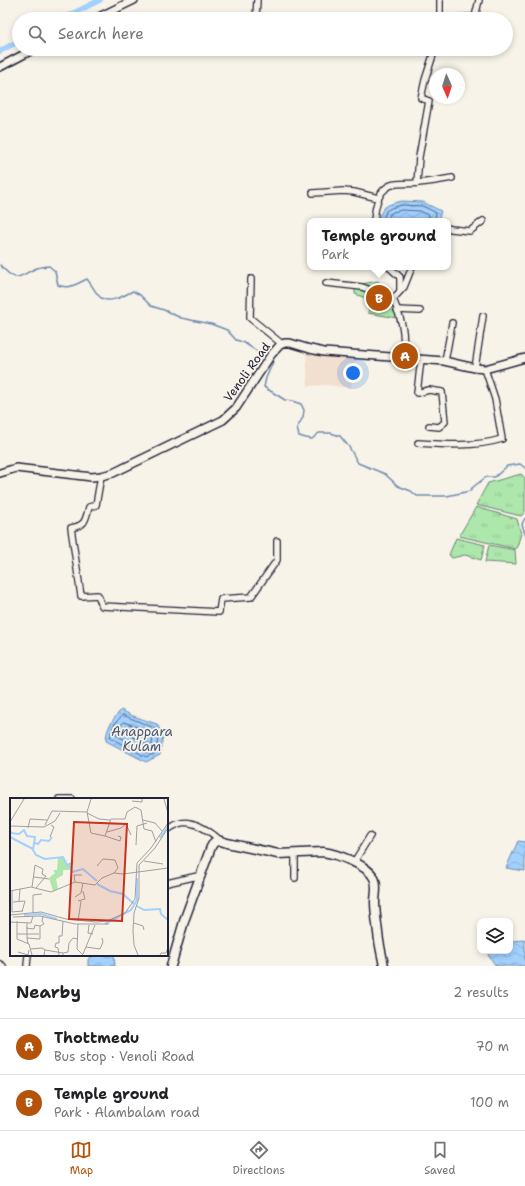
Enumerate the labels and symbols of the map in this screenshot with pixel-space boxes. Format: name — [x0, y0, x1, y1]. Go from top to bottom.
north arrow — [429, 68, 465, 104]
pin: B — [366, 283, 392, 313]
street label: Venoli Road — [220, 339, 274, 405]
pin: A — [392, 341, 418, 371]
your location — [343, 363, 363, 383]
water label: Anappara Kulam — [111, 723, 173, 755]
inset map — [10, 798, 168, 956]

